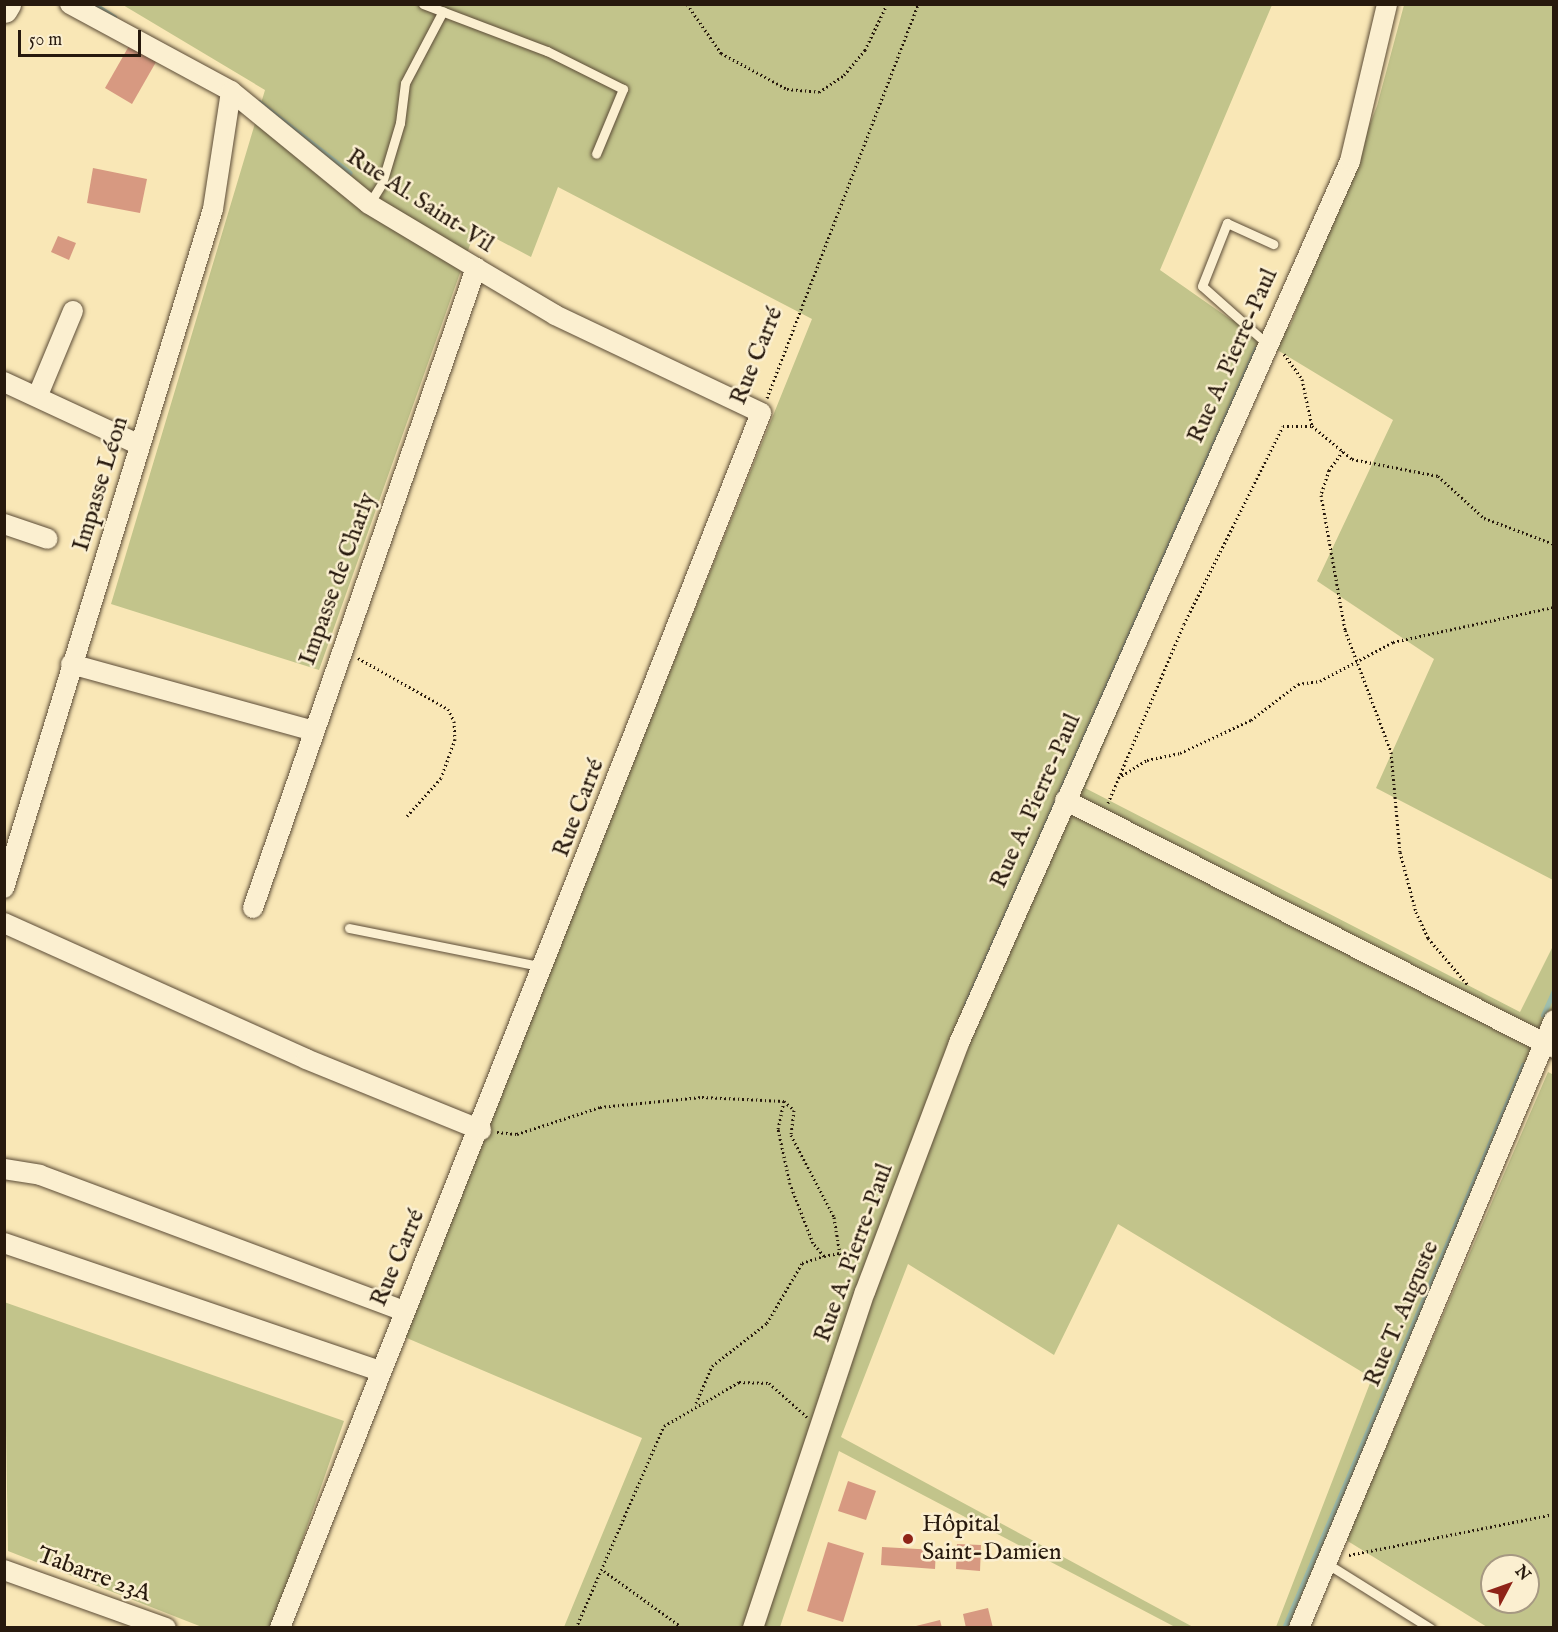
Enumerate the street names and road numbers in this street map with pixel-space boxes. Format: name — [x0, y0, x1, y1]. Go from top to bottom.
street label: Rue Al. Saint-Vil — [341, 143, 499, 259]
street label: Rue A. Pierre-Paul — [1182, 264, 1284, 448]
street label: Rue Carré — [724, 303, 790, 409]
street label: Impasse Léon — [67, 413, 135, 555]
street label: Impasse de Charly — [293, 489, 383, 669]
street label: Rue A. Pierre-Paul — [985, 709, 1087, 893]
street label: Rue Carré — [547, 755, 611, 861]
street label: Rue A. Pierre-Paul — [808, 1160, 900, 1346]
street label: Rue Carré — [365, 1205, 431, 1311]
street label: Rue T. Auguste — [1358, 1237, 1446, 1391]
street label: Tabarre 23A — [33, 1541, 155, 1609]

